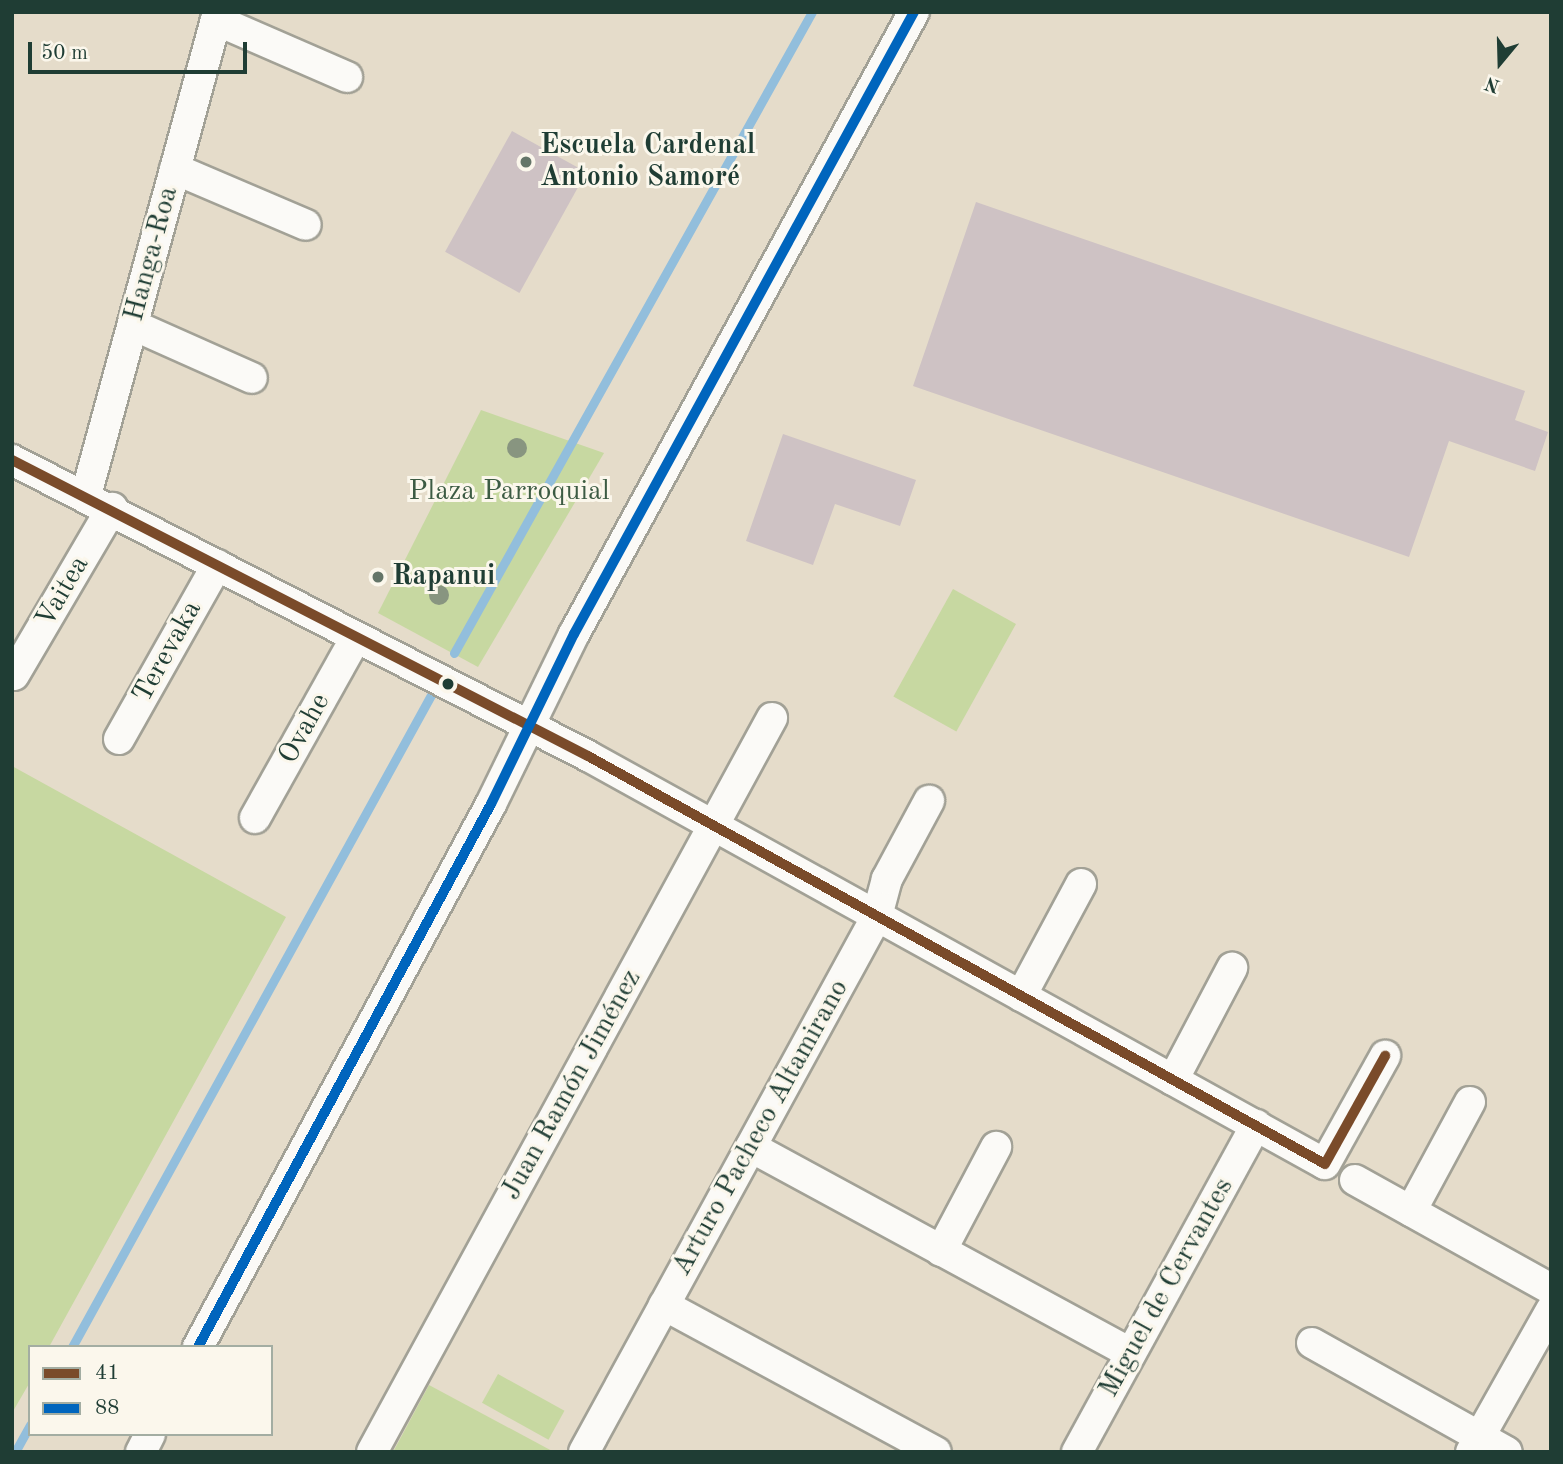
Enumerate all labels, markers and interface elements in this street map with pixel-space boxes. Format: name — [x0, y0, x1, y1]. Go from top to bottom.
scale bar — [32, 28, 250, 72]
north arrow — [1465, 28, 1535, 98]
text: 50 m — [41, 43, 88, 64]
text: N — [1483, 72, 1503, 95]
place label: Escuela Cardenal Antonio Samoré — [540, 129, 755, 195]
marker: Escuela Cardenal Antonio Samoré — [518, 154, 534, 170]
street label: Hanga-Roa — [118, 183, 186, 325]
park label: Plaza Parroquial — [409, 475, 609, 509]
street label: Vaitea — [29, 550, 97, 634]
place label: Rapanui — [392, 560, 495, 594]
marker: Rapanui — [370, 569, 386, 585]
street label: Terevaka — [126, 595, 210, 709]
unlabelled marker — [441, 677, 455, 691]
street label: Ovahe — [272, 688, 338, 770]
street label: Juan Ramón Jiménez — [495, 964, 649, 1206]
street label: Arturo Pacheco Altamirano — [665, 974, 857, 1282]
street label: Miguel de Cervantes — [1093, 1172, 1241, 1404]
legend — [28, 1345, 273, 1436]
text: 41 — [95, 1363, 119, 1384]
text: 88 — [95, 1398, 119, 1419]

